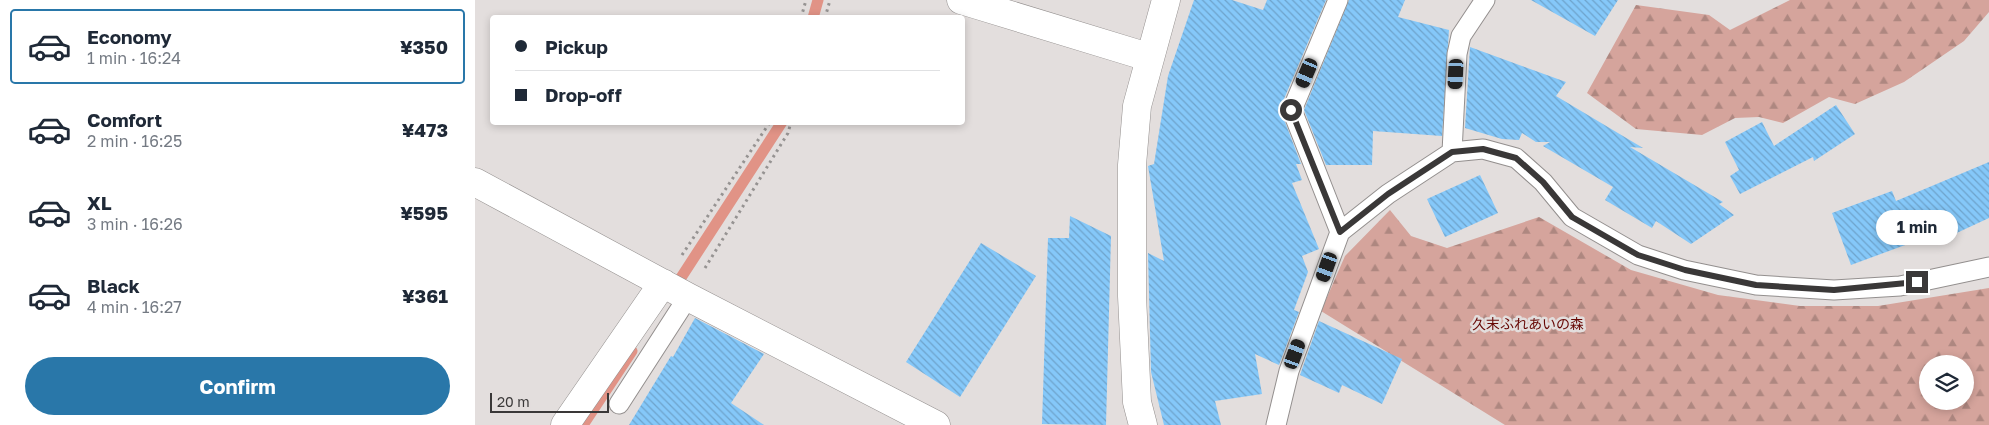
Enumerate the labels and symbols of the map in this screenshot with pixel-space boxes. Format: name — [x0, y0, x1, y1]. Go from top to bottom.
car — [1294, 56, 1319, 90]
car — [1447, 59, 1464, 89]
route start — [1280, 99, 1302, 121]
callout: 1 min — [1876, 210, 1958, 244]
car — [1314, 250, 1339, 284]
route end — [1906, 271, 1928, 293]
park label: 久末ふれあいの森 — [1472, 315, 1584, 332]
car — [1282, 337, 1307, 371]
scale bar — [490, 390, 609, 413]

